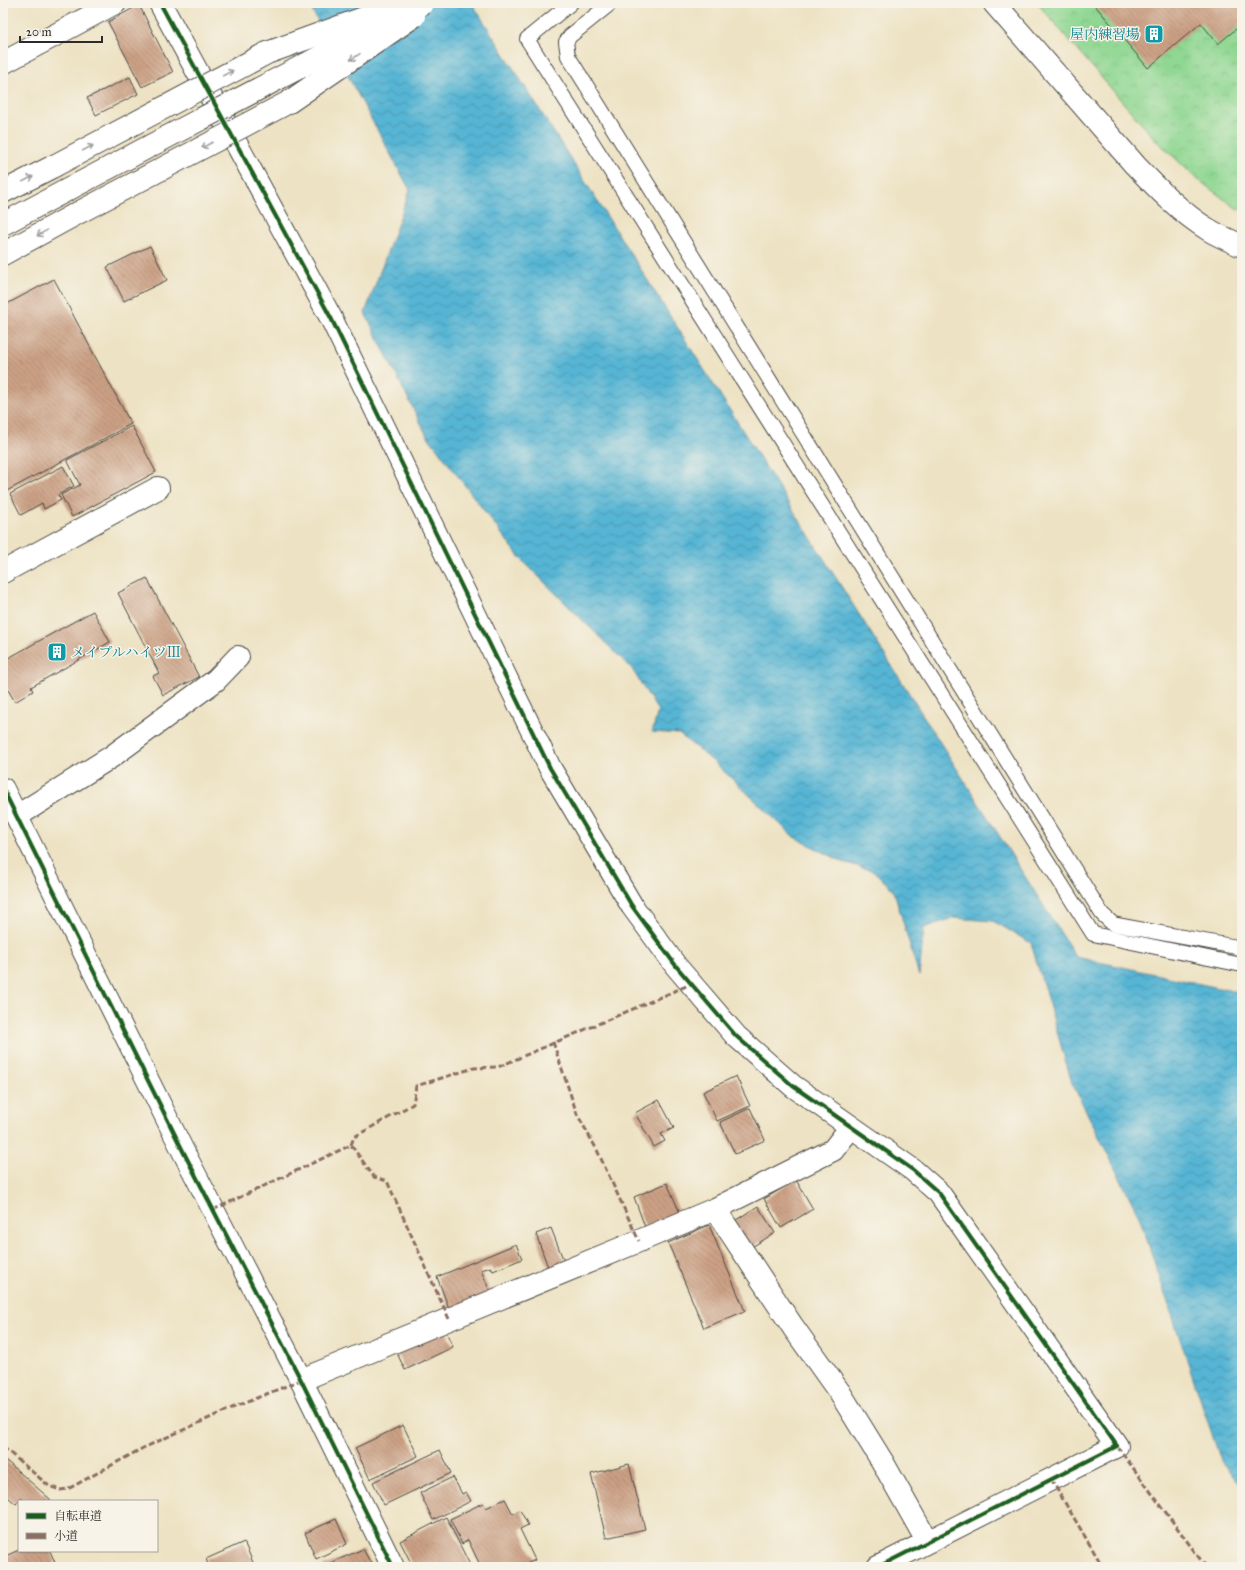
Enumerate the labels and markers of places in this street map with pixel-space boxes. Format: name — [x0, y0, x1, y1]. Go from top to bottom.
building icon: 屋内練習場 — [1143, 23, 1165, 45]
place label: 屋内練習場 — [1070, 26, 1140, 43]
building icon: メイプルハイツⅢ — [46, 641, 68, 663]
place label: メイプルハイツⅢ — [71, 644, 181, 661]

